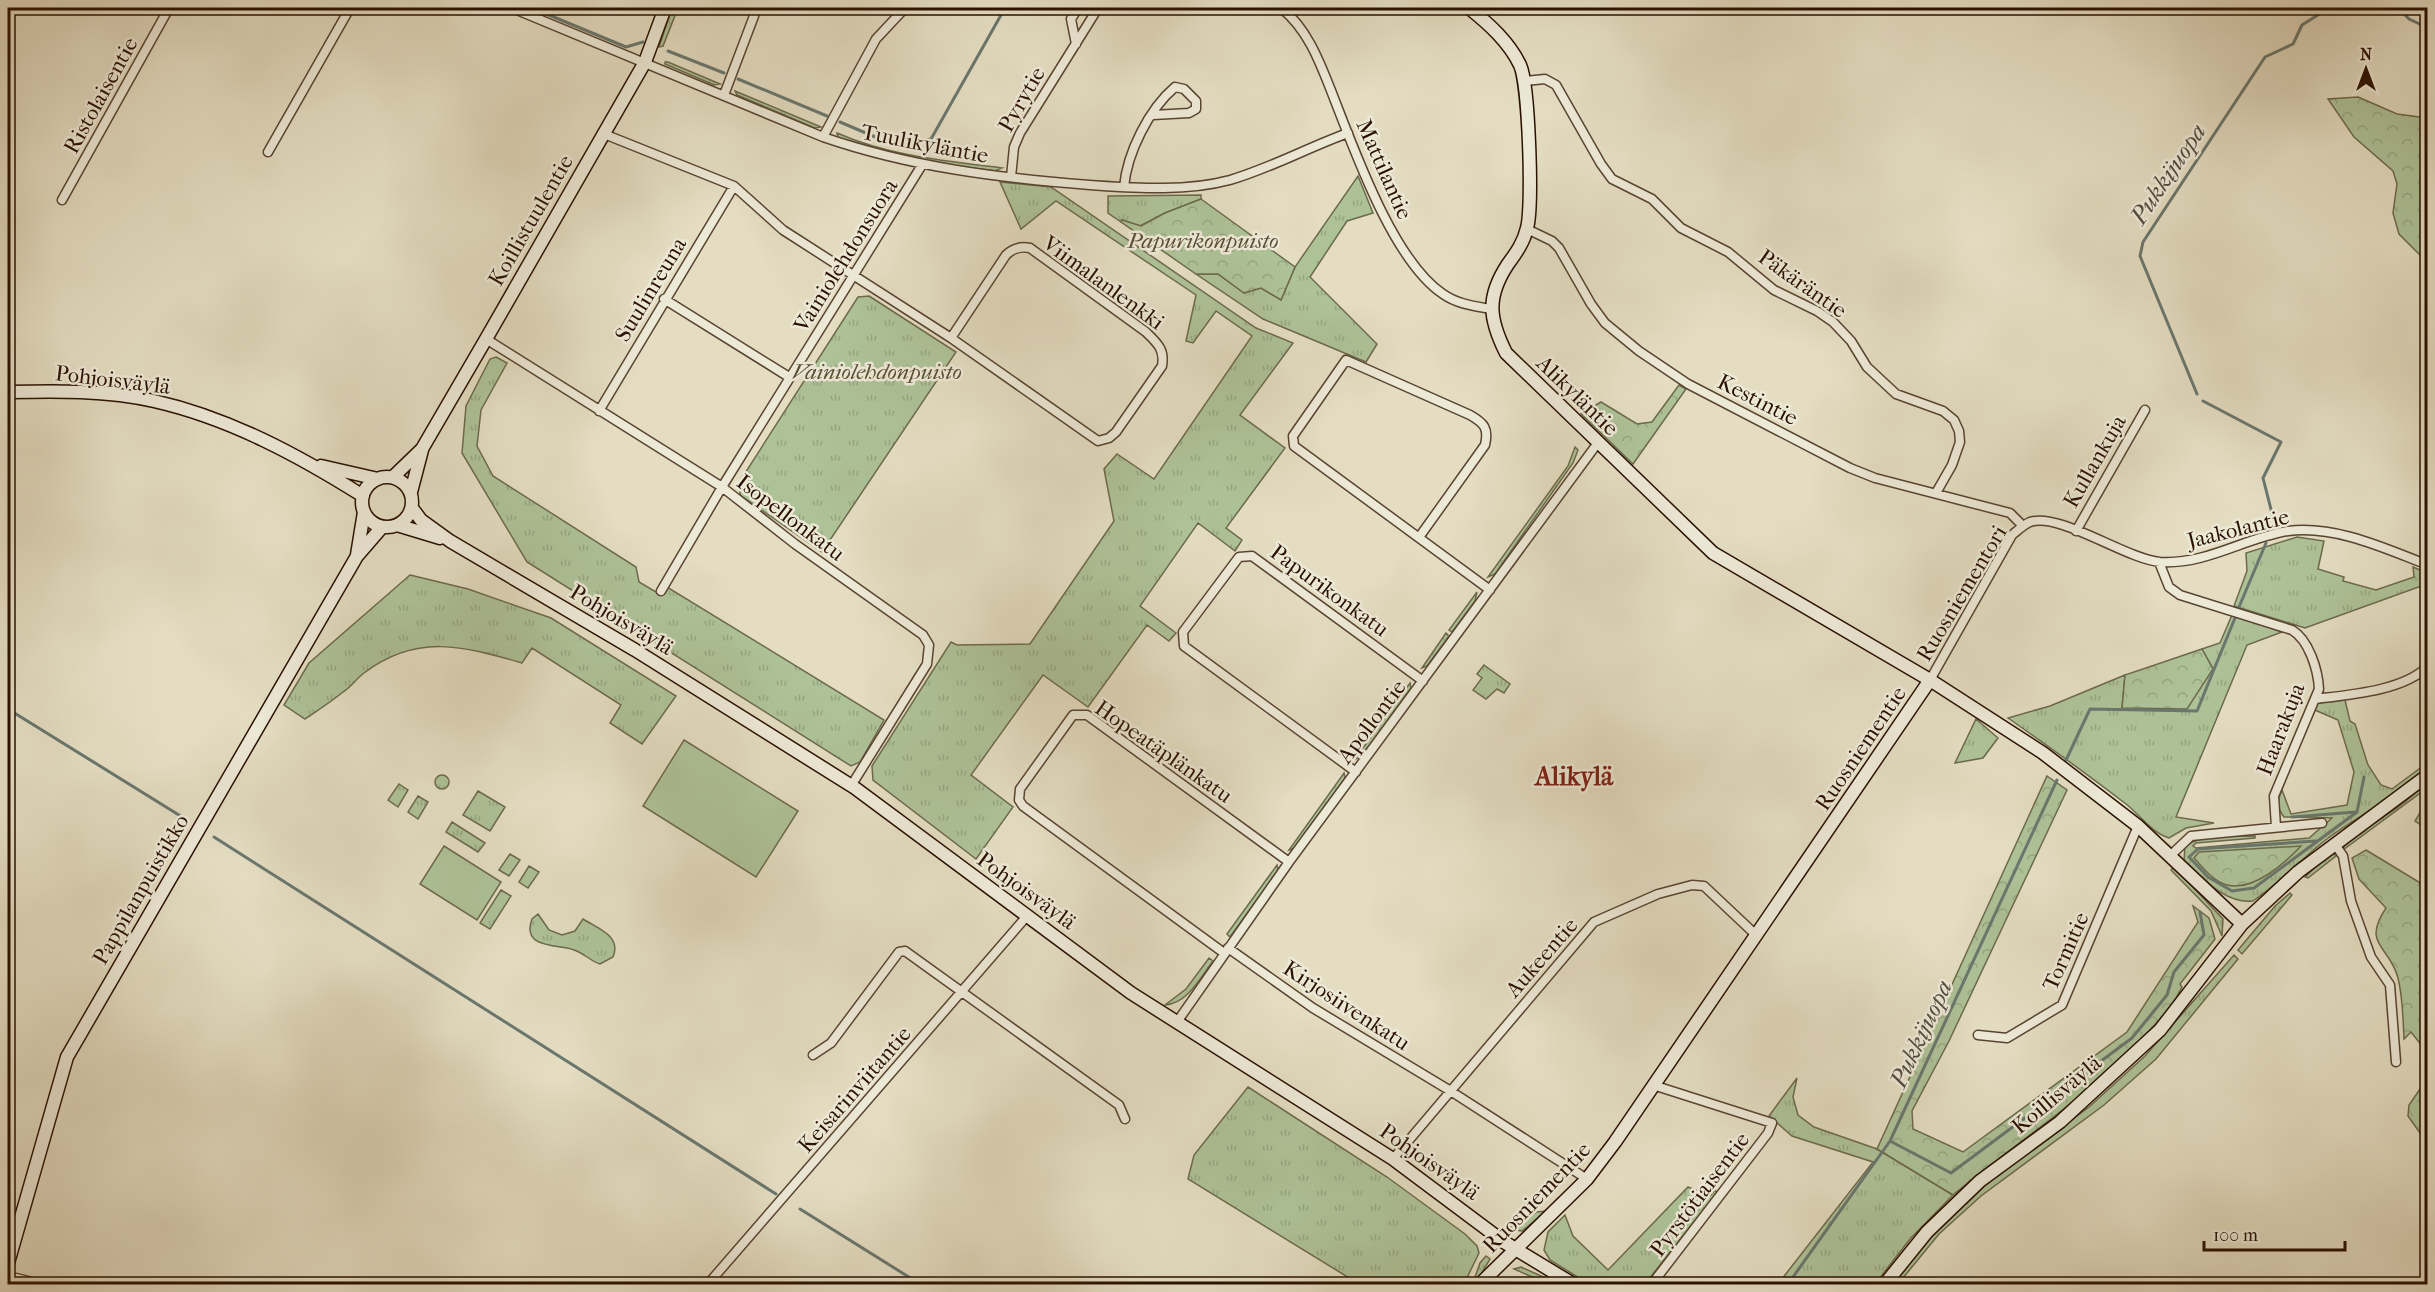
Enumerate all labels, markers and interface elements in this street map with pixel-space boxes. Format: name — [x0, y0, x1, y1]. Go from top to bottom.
street label: Ristolaisentie — [58, 33, 144, 158]
north arrow — [2336, 39, 2396, 99]
text: N — [2360, 45, 2373, 64]
street label: Pyrytie — [993, 62, 1051, 137]
street label: Mattilantie — [1351, 115, 1418, 223]
water label: Pukkijuopa — [2124, 118, 2212, 230]
street label: Tuulikyläntie — [859, 119, 991, 169]
street label: Koillistuulentie — [483, 150, 579, 291]
street label: Vainiolehdonsuora — [788, 174, 904, 338]
park label: Papurikonpuisto — [1127, 228, 1278, 254]
street label: Viimalanlenkki — [1037, 230, 1170, 336]
street label: Suulinreuna — [610, 232, 693, 346]
street label: Päkäräntie — [1753, 244, 1852, 324]
street label: Alikyläntie — [1530, 350, 1624, 441]
park label: Vainiolehdonpuisto — [792, 359, 962, 385]
street label: Pohjoisväylä — [54, 360, 173, 400]
street label: Kestintie — [1713, 369, 1802, 431]
street label: Kullankuja — [2058, 410, 2132, 512]
street label: Isopellonkatu — [731, 469, 850, 567]
street label: Jaakolantie — [2183, 504, 2292, 555]
street label: Ruosniementori — [1911, 521, 2013, 666]
street label: Papurikonkatu — [1265, 539, 1394, 643]
street label: Pohjoisväylä — [565, 579, 678, 661]
street label: Apollontie — [1331, 675, 1412, 769]
street label: Haarakuja — [2251, 679, 2311, 779]
street label: Ruosniementie — [1810, 682, 1912, 816]
street label: Hopeatäplänkatu — [1090, 695, 1238, 809]
district label: Alikylä — [1533, 761, 1614, 792]
street label: Pappilanpuistikko — [87, 810, 194, 969]
street label: Pohjoisväylä — [972, 846, 1082, 936]
street label: Tormitie — [2037, 908, 2095, 995]
street label: Aukeentie — [1499, 912, 1583, 1004]
street label: Kirjosiivenkatu — [1278, 955, 1415, 1057]
water label: Pukkijuopa — [1884, 976, 1958, 1093]
street label: Keisarinviitantie — [793, 1021, 917, 1158]
street label: Koillisväylä — [2007, 1049, 2107, 1140]
street label: Pohjoisväylä — [1375, 1118, 1485, 1206]
street label: Pyrstötiaisentie — [1645, 1127, 1755, 1262]
street label: Ruosniementie — [1477, 1137, 1596, 1259]
scale bar — [2204, 1214, 2345, 1252]
text: 100 m — [2213, 1225, 2258, 1246]

